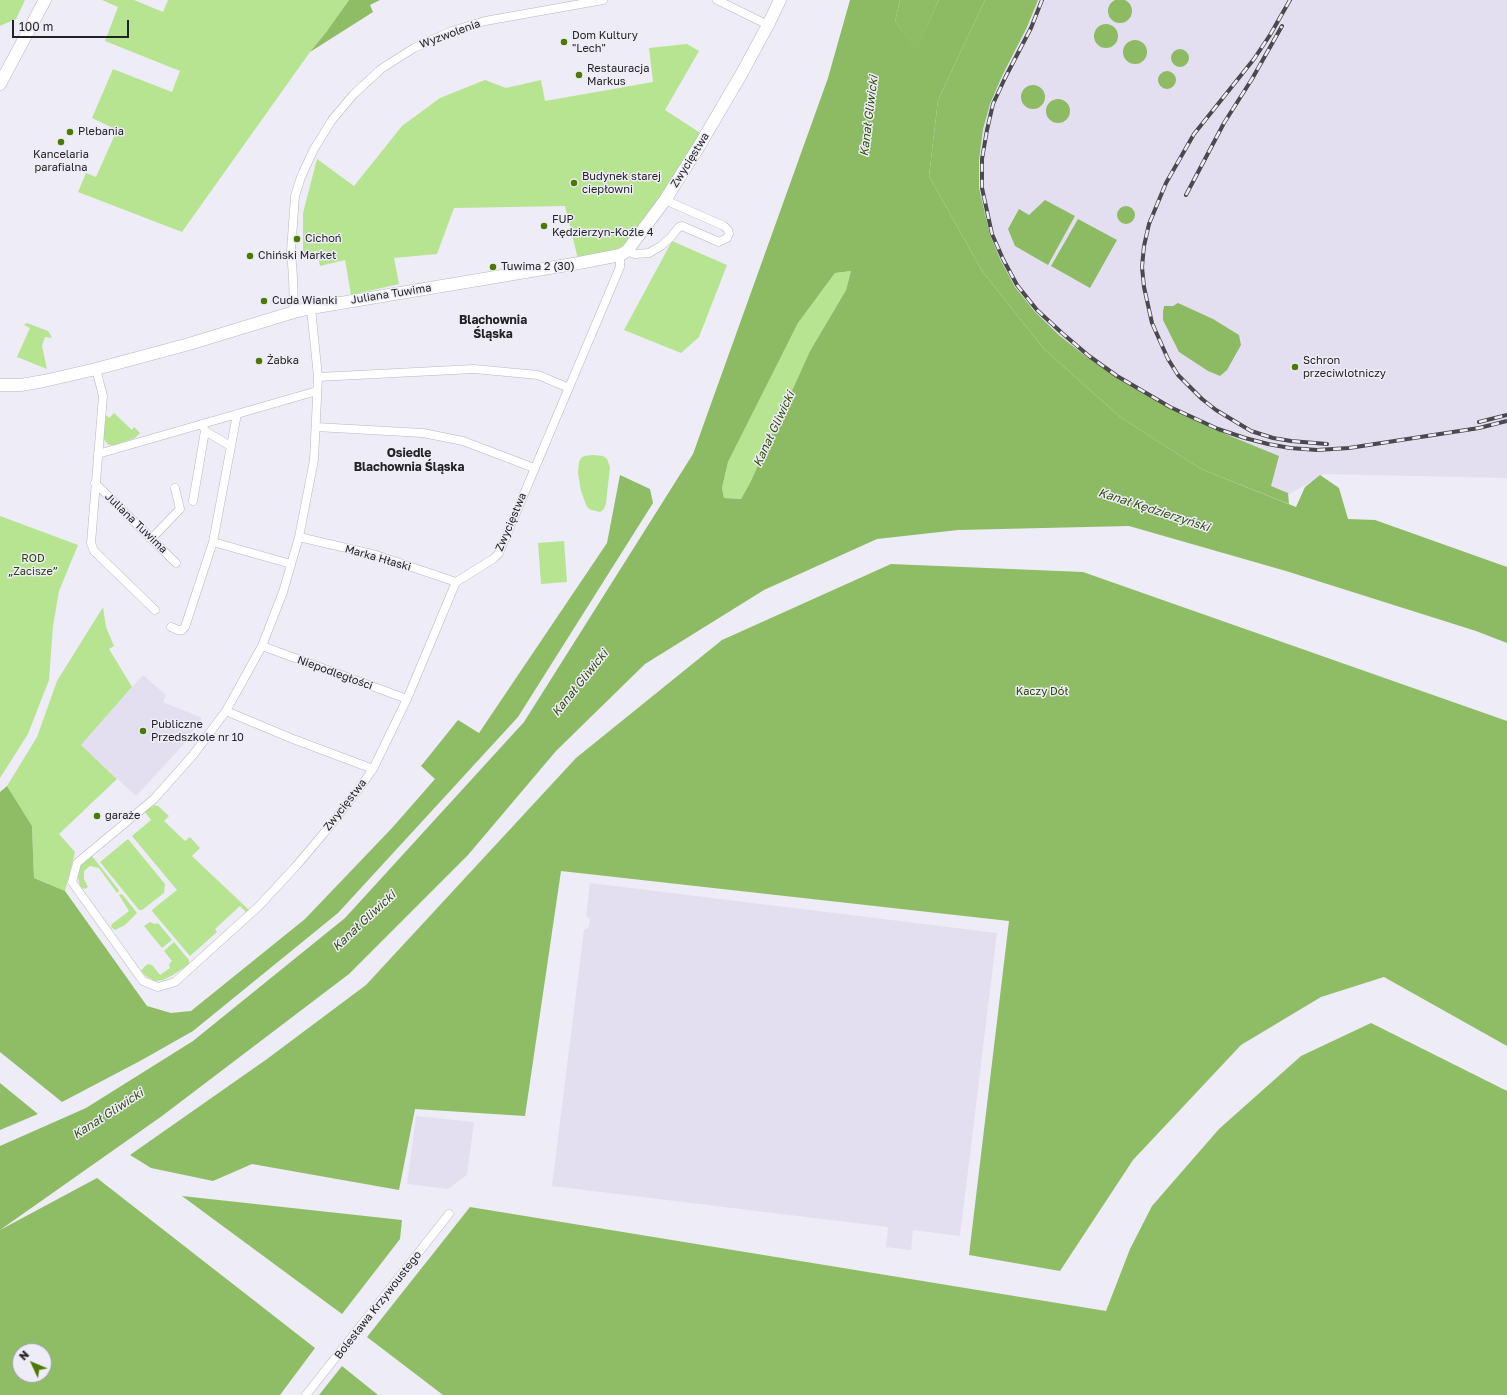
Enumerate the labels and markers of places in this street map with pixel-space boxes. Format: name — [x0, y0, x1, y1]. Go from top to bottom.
place label: Dom Kultury "Lech" — [572, 29, 638, 55]
marker: Dom Kultury "Lech" — [559, 37, 569, 47]
place label: Restauracja Markus — [587, 62, 649, 88]
marker: Restauracja Markus — [574, 70, 584, 80]
place label: Plebania — [78, 125, 124, 139]
marker: Plebania — [65, 127, 75, 137]
marker: Kancelaria parafialna — [56, 137, 66, 147]
place label: Kancelaria parafialna — [33, 148, 89, 174]
place label: Budynek starej ciepłowni — [582, 170, 661, 196]
marker: Budynek starej ciepłowni — [569, 178, 579, 188]
place label: FUP Kędzierzyn-Koźle 4 — [552, 213, 654, 239]
marker: FUP Kędzierzyn-Koźle 4 — [539, 221, 549, 231]
place label: Cichoń — [305, 232, 342, 246]
marker: Cichoń — [292, 234, 302, 244]
place label: Chiński Market — [258, 249, 336, 263]
marker: Chiński Market — [245, 251, 255, 261]
place label: Tuwima 2 (30) — [501, 260, 575, 274]
marker: Tuwima 2 (30) — [488, 262, 498, 272]
place label: Cuda Wianki — [272, 294, 338, 308]
marker: Cuda Wianki — [259, 296, 269, 306]
place label: Żabka — [267, 354, 299, 368]
place label: Schron przeciwlotniczy — [1303, 354, 1386, 380]
marker: Żabka — [254, 356, 264, 366]
marker: Schron przeciwlotniczy — [1290, 362, 1300, 372]
place label: Publiczne Przedszkole nr 10 — [151, 718, 244, 744]
marker: Publiczne Przedszkole nr 10 — [138, 726, 148, 736]
place label: garaże — [105, 809, 140, 823]
marker: garaże — [92, 811, 102, 821]

